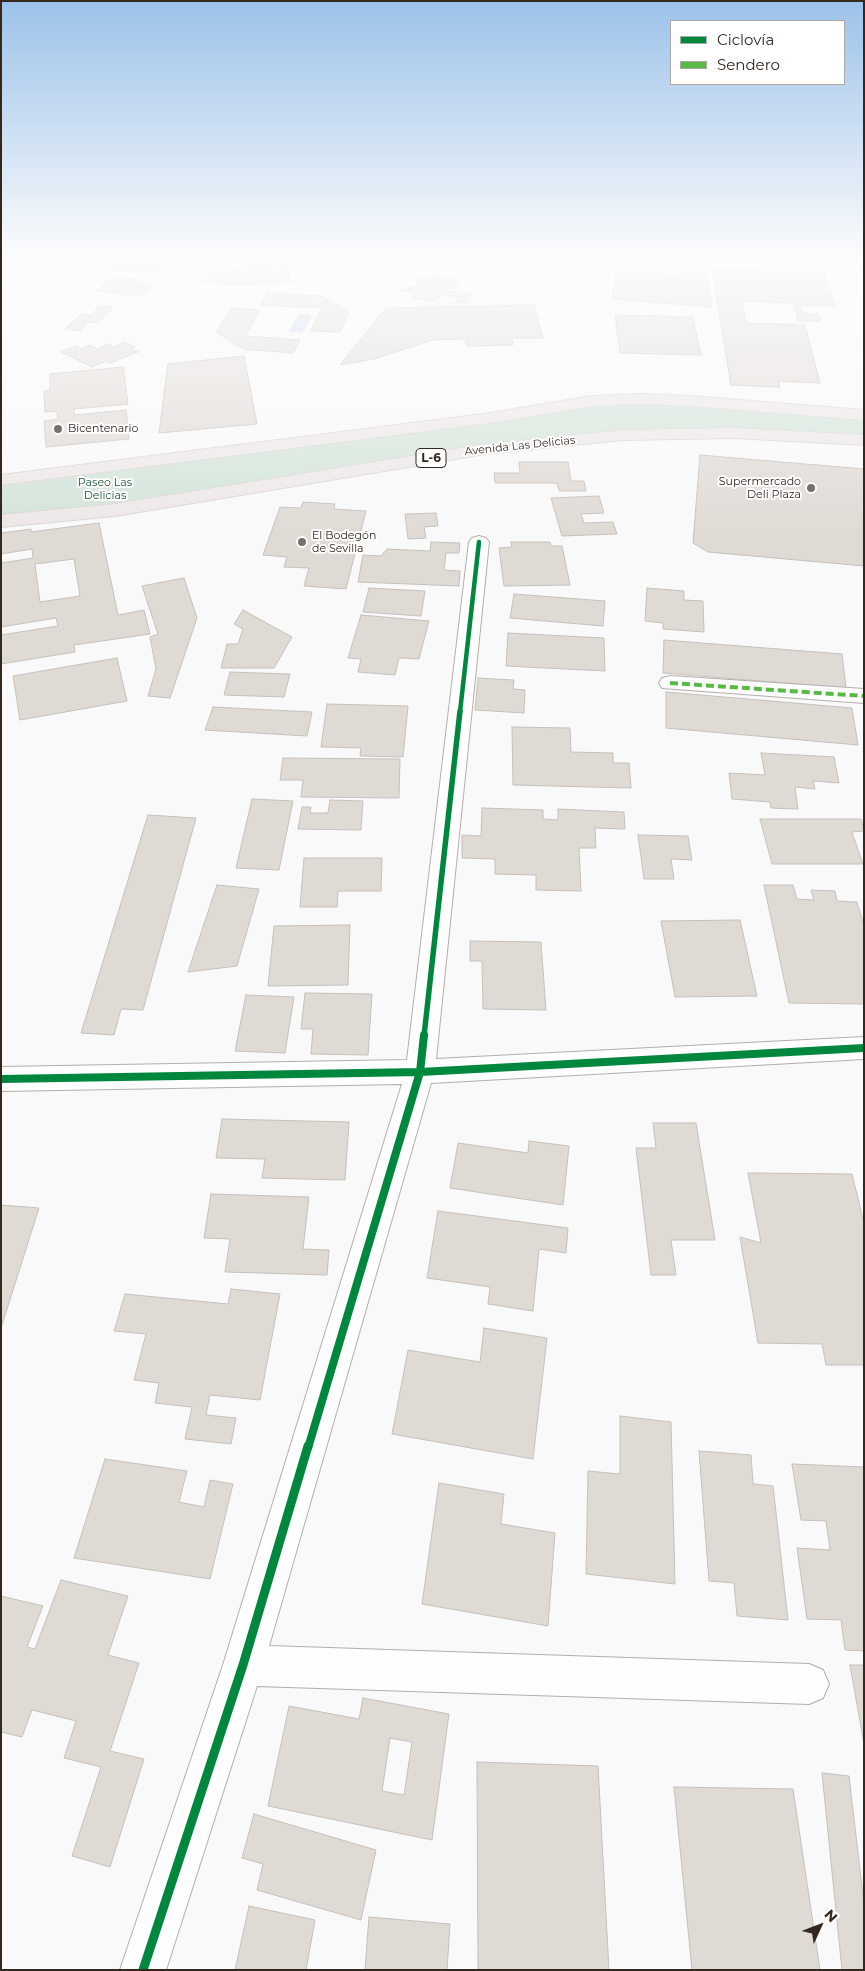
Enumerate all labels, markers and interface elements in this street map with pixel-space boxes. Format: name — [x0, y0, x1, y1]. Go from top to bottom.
legend — [670, 20, 845, 85]
text: Ciclovía — [717, 30, 774, 49]
text: Sendero — [717, 55, 780, 74]
place label: Bicentenario — [68, 422, 138, 436]
marker: Bicentenario — [52, 423, 64, 435]
street label: Avenida Las Delicias — [464, 434, 576, 458]
road number: L-6 — [416, 448, 446, 468]
place label: Supermercado Deli Plaza — [719, 475, 801, 501]
park label: Paseo Las Delicias — [78, 476, 132, 502]
marker: Supermercado Deli Plaza — [805, 482, 817, 494]
place label: El Bodegón de Sevilla — [312, 529, 376, 555]
marker: El Bodegón de Sevilla — [296, 536, 308, 548]
north arrow — [795, 1901, 845, 1951]
text: N — [821, 1905, 841, 1926]

